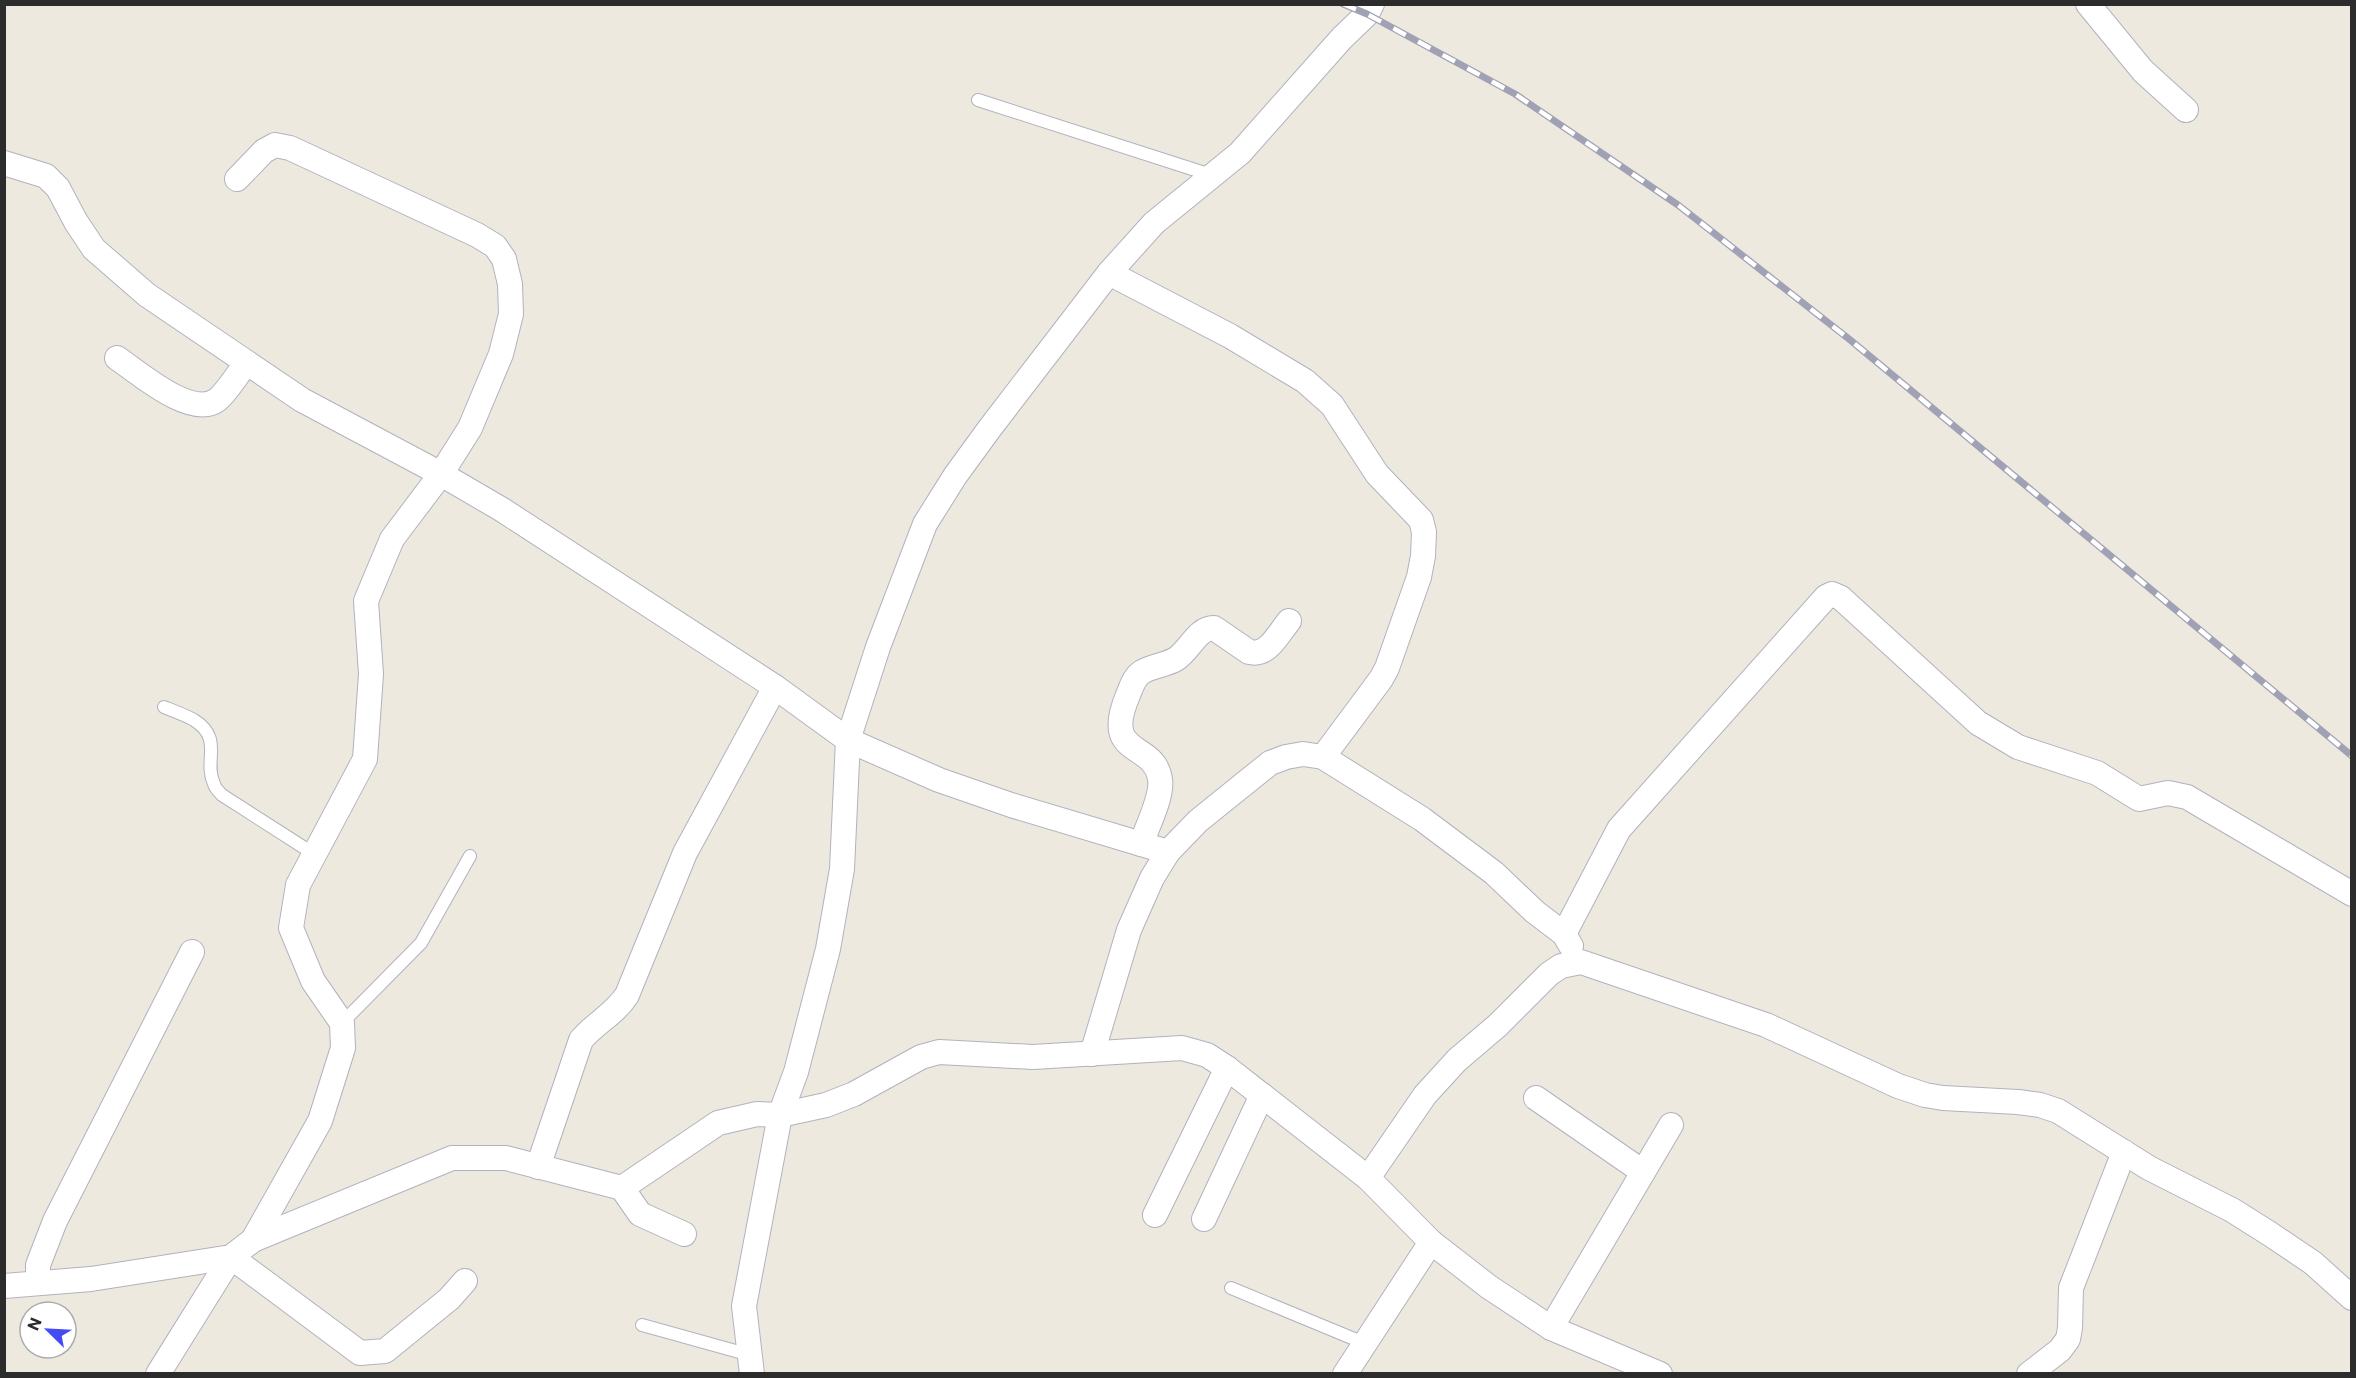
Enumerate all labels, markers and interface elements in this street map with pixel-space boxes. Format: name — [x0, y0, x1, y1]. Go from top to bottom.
north arrow — [18, 1300, 78, 1360]
text: N — [23, 1314, 45, 1333]

